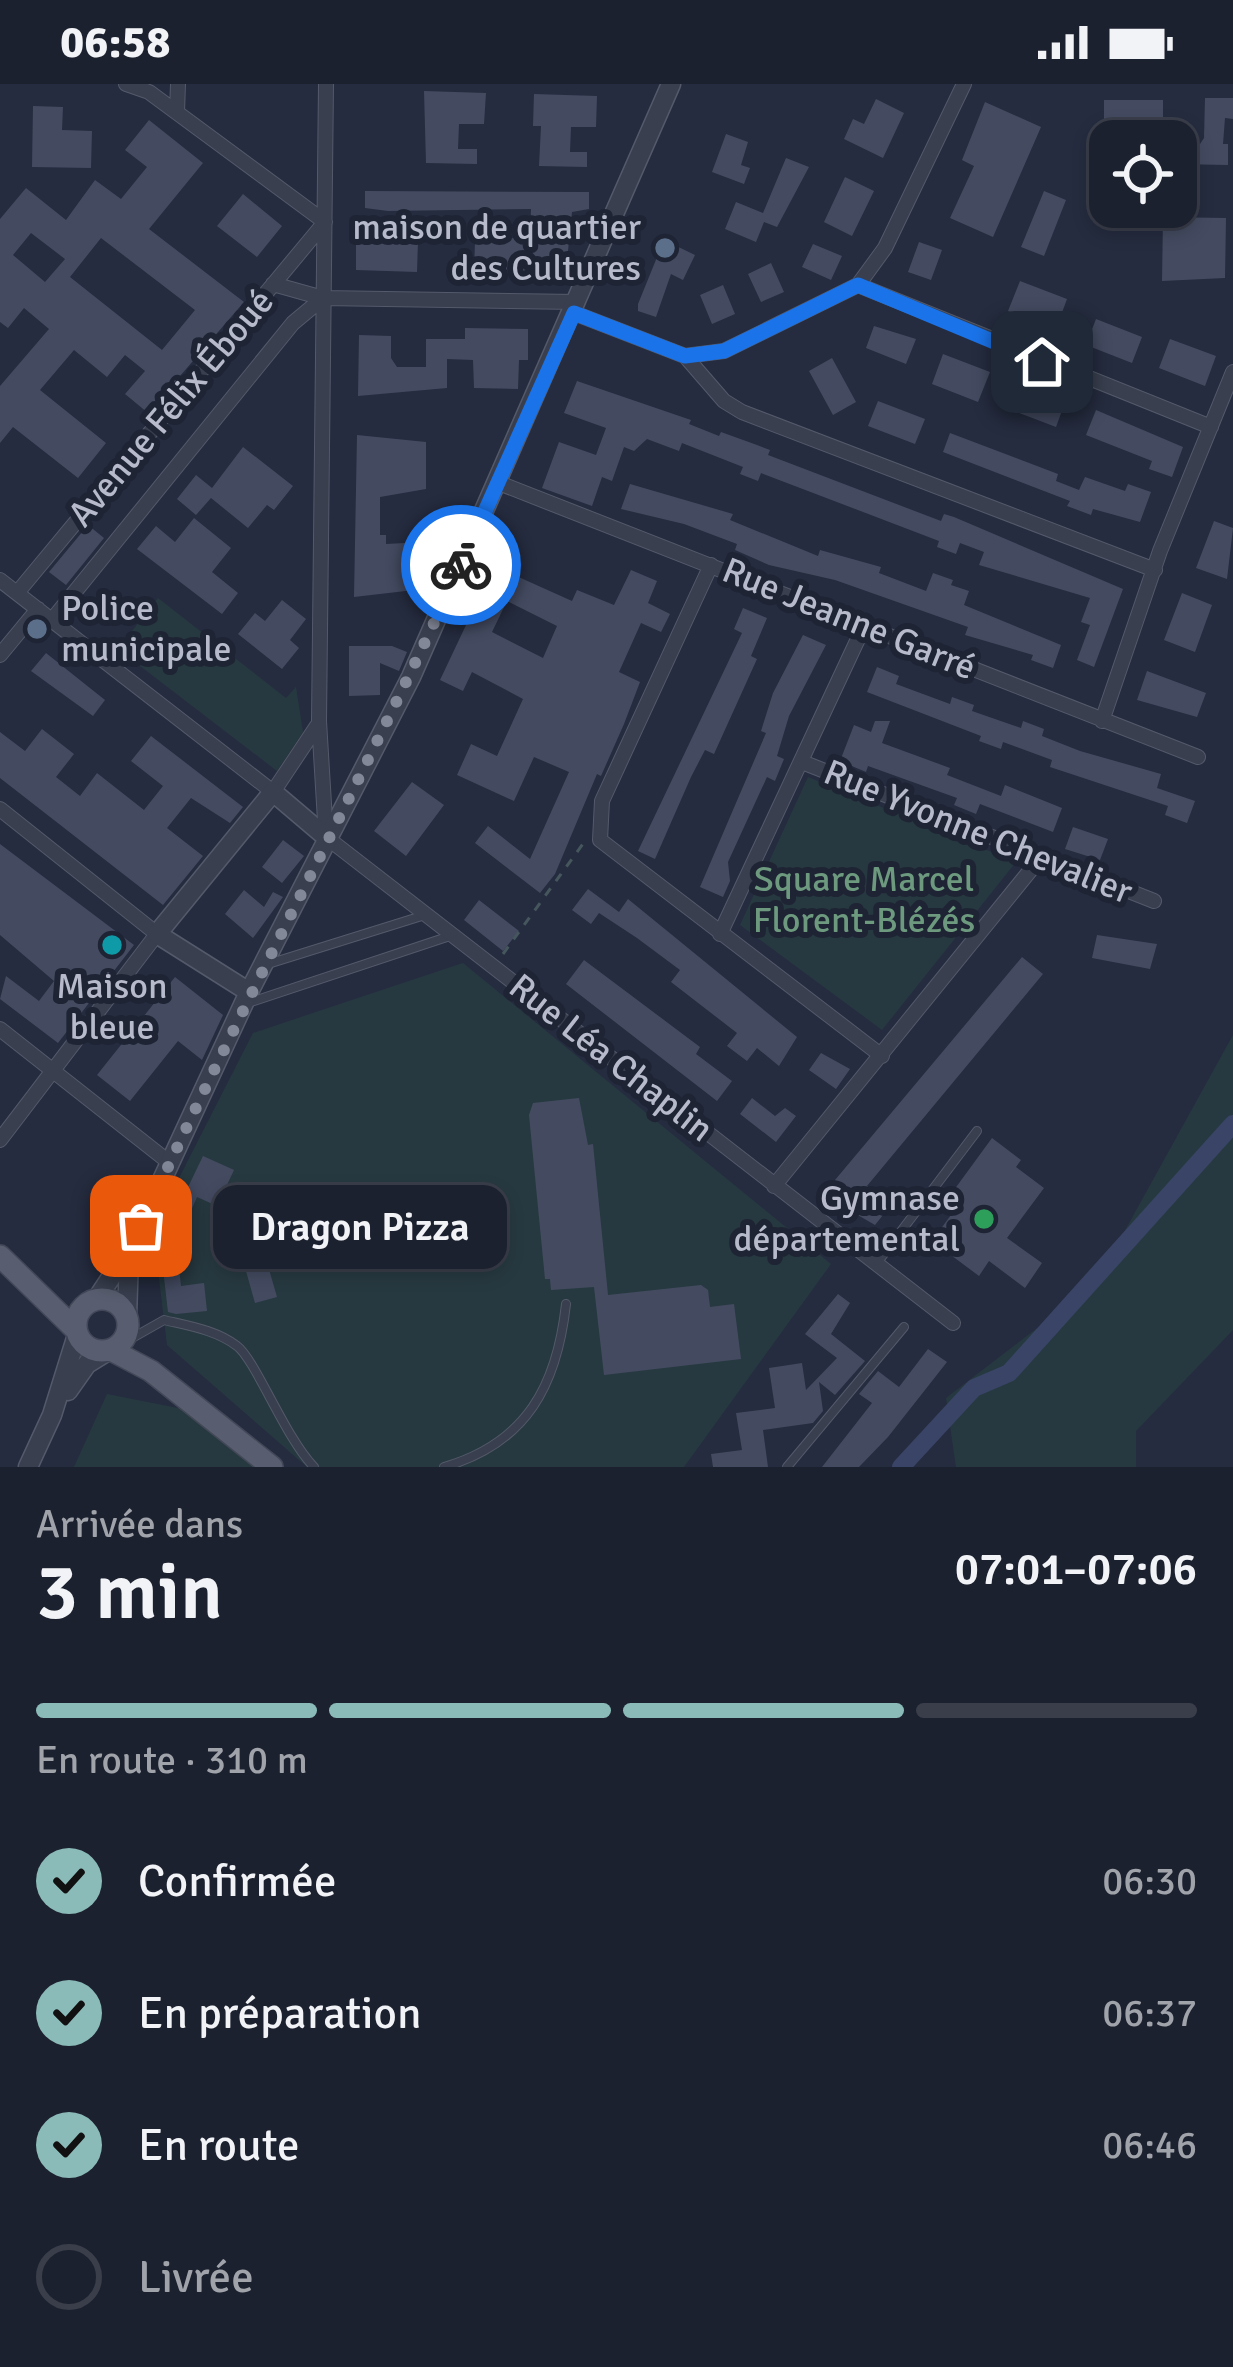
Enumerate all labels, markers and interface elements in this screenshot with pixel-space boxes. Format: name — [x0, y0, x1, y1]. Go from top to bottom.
text: 06:58 — [60, 15, 170, 70]
map controls — [1089, 120, 1197, 228]
button: locate — [1089, 120, 1197, 228]
place label: maison de quartier des Cultures — [352, 205, 642, 291]
marker: maison de quartier des Cultures — [652, 235, 678, 261]
street label: Avenue Félix Éboué — [58, 280, 284, 536]
pin — [991, 311, 1093, 413]
icon: home — [1009, 329, 1075, 395]
courier — [401, 505, 521, 625]
icon: bike — [428, 532, 494, 598]
street label: Rue Jeanne Garré — [716, 548, 982, 690]
place label: Police municipale — [61, 586, 231, 672]
marker: Police municipale — [24, 616, 50, 642]
street label: Rue Yvonne Chevalier — [817, 750, 1139, 915]
park label: Square Marcel Florent-Blézés — [753, 857, 975, 943]
marker: Maison bleue — [99, 932, 125, 958]
place label: Maison bleue — [56, 964, 168, 1050]
street label: Rue Léa Chaplin — [500, 964, 722, 1152]
pin — [90, 1175, 192, 1277]
place label: Gymnase départemental — [734, 1176, 960, 1262]
callout: Dragon Pizza — [213, 1184, 507, 1268]
icon: bag — [108, 1193, 174, 1259]
text: Dragon Pizza — [250, 1203, 470, 1251]
marker: Gymnase départemental — [971, 1206, 997, 1232]
text: Arrivée dans — [36, 1500, 243, 1548]
text: 07:01–07:06 — [955, 1542, 1197, 1597]
text: 3 min — [36, 1545, 223, 1641]
text: En route · 310 m — [36, 1736, 308, 1784]
icon: check — [36, 1848, 102, 1914]
text: Confirmée — [138, 1854, 336, 1909]
text: 06:30 — [1102, 1857, 1197, 1905]
icon: check — [36, 1980, 102, 2046]
text: En préparation — [138, 1986, 421, 2041]
text: 06:37 — [1102, 1989, 1197, 2037]
icon: check — [36, 2112, 102, 2178]
text: En route — [138, 2118, 300, 2173]
text: 06:46 — [1102, 2121, 1197, 2169]
text: Livrée — [138, 2250, 254, 2305]

